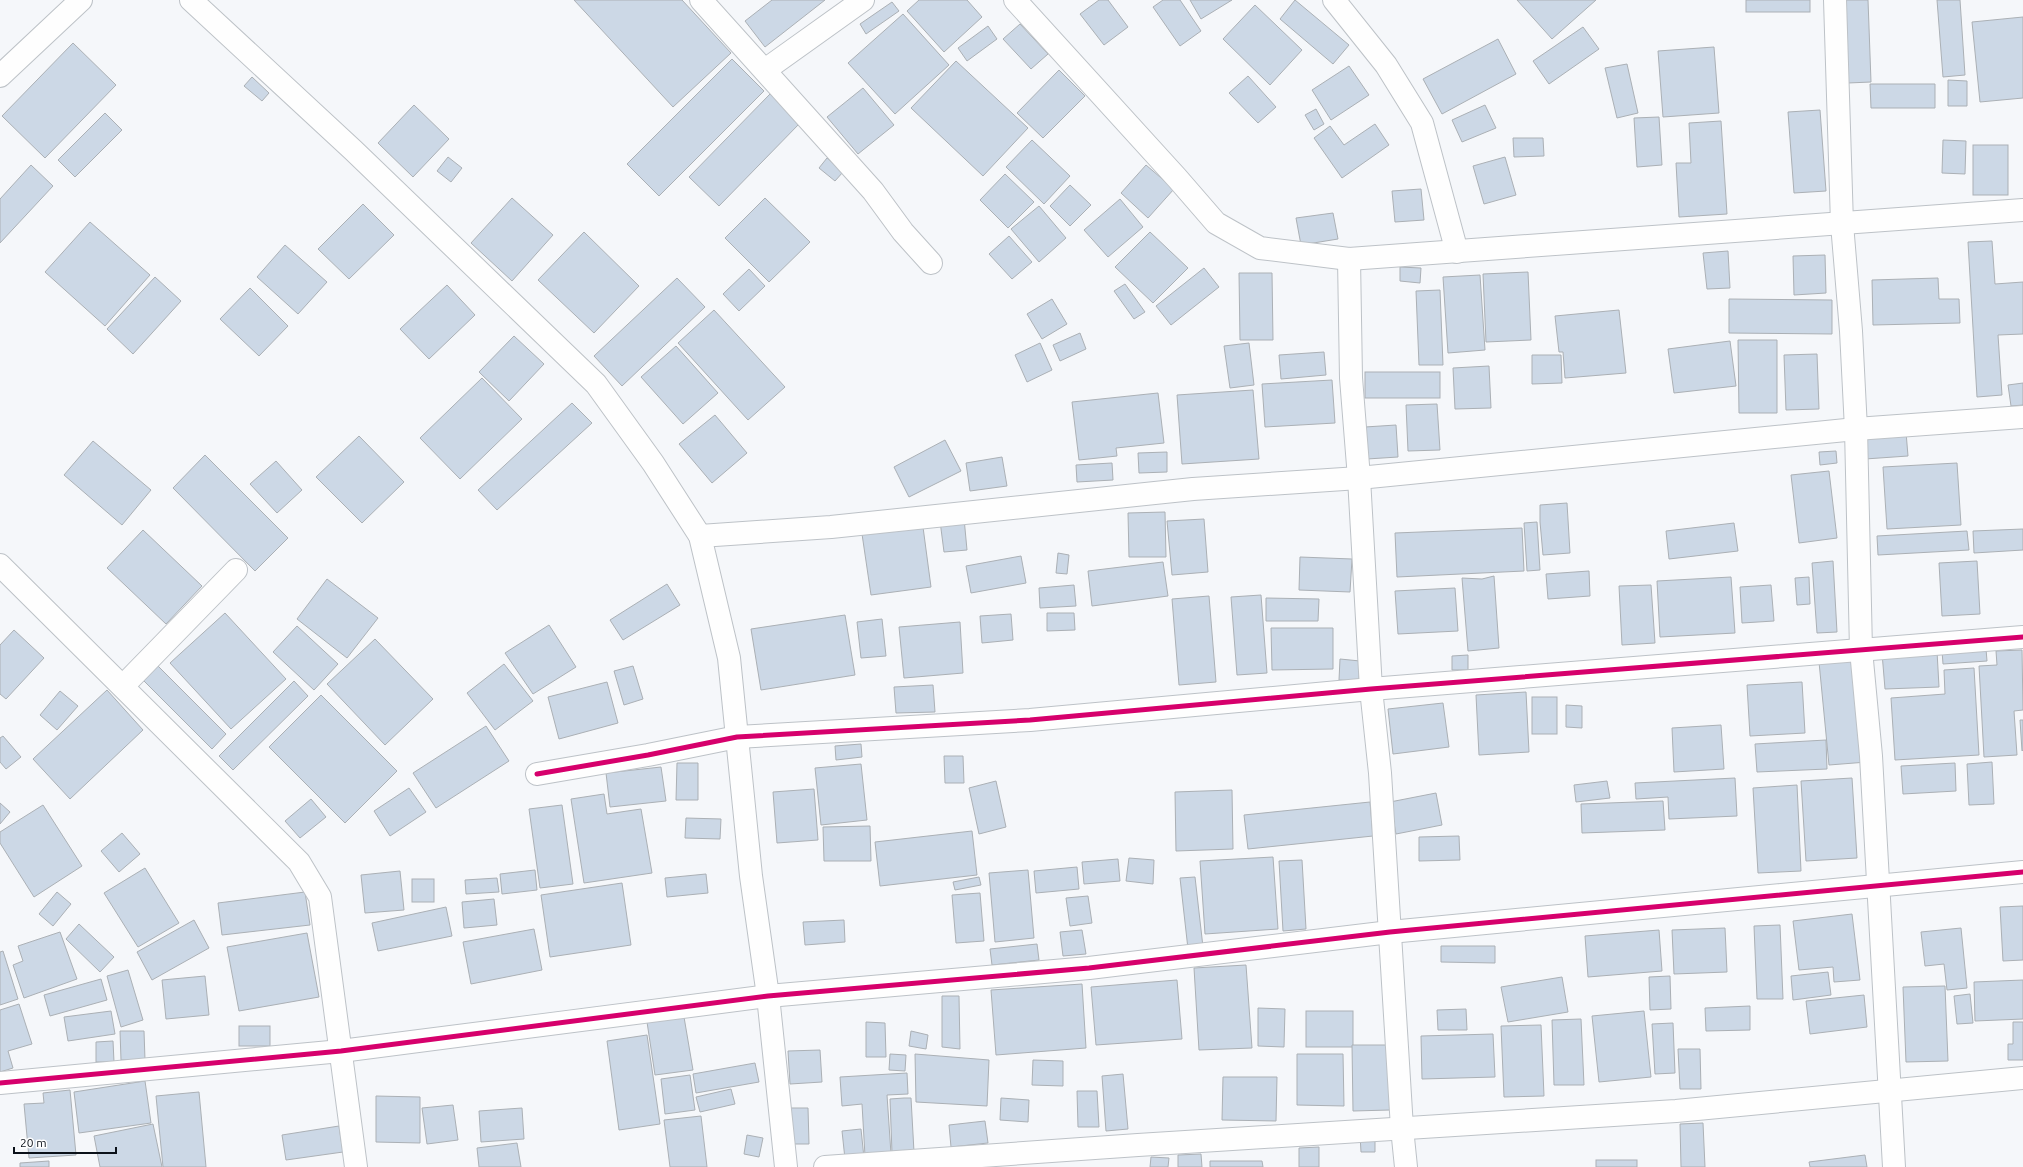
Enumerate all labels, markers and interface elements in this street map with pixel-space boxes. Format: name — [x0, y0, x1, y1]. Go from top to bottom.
scale bar — [14, 1129, 116, 1155]
text: 20 m — [20, 1136, 47, 1149]

